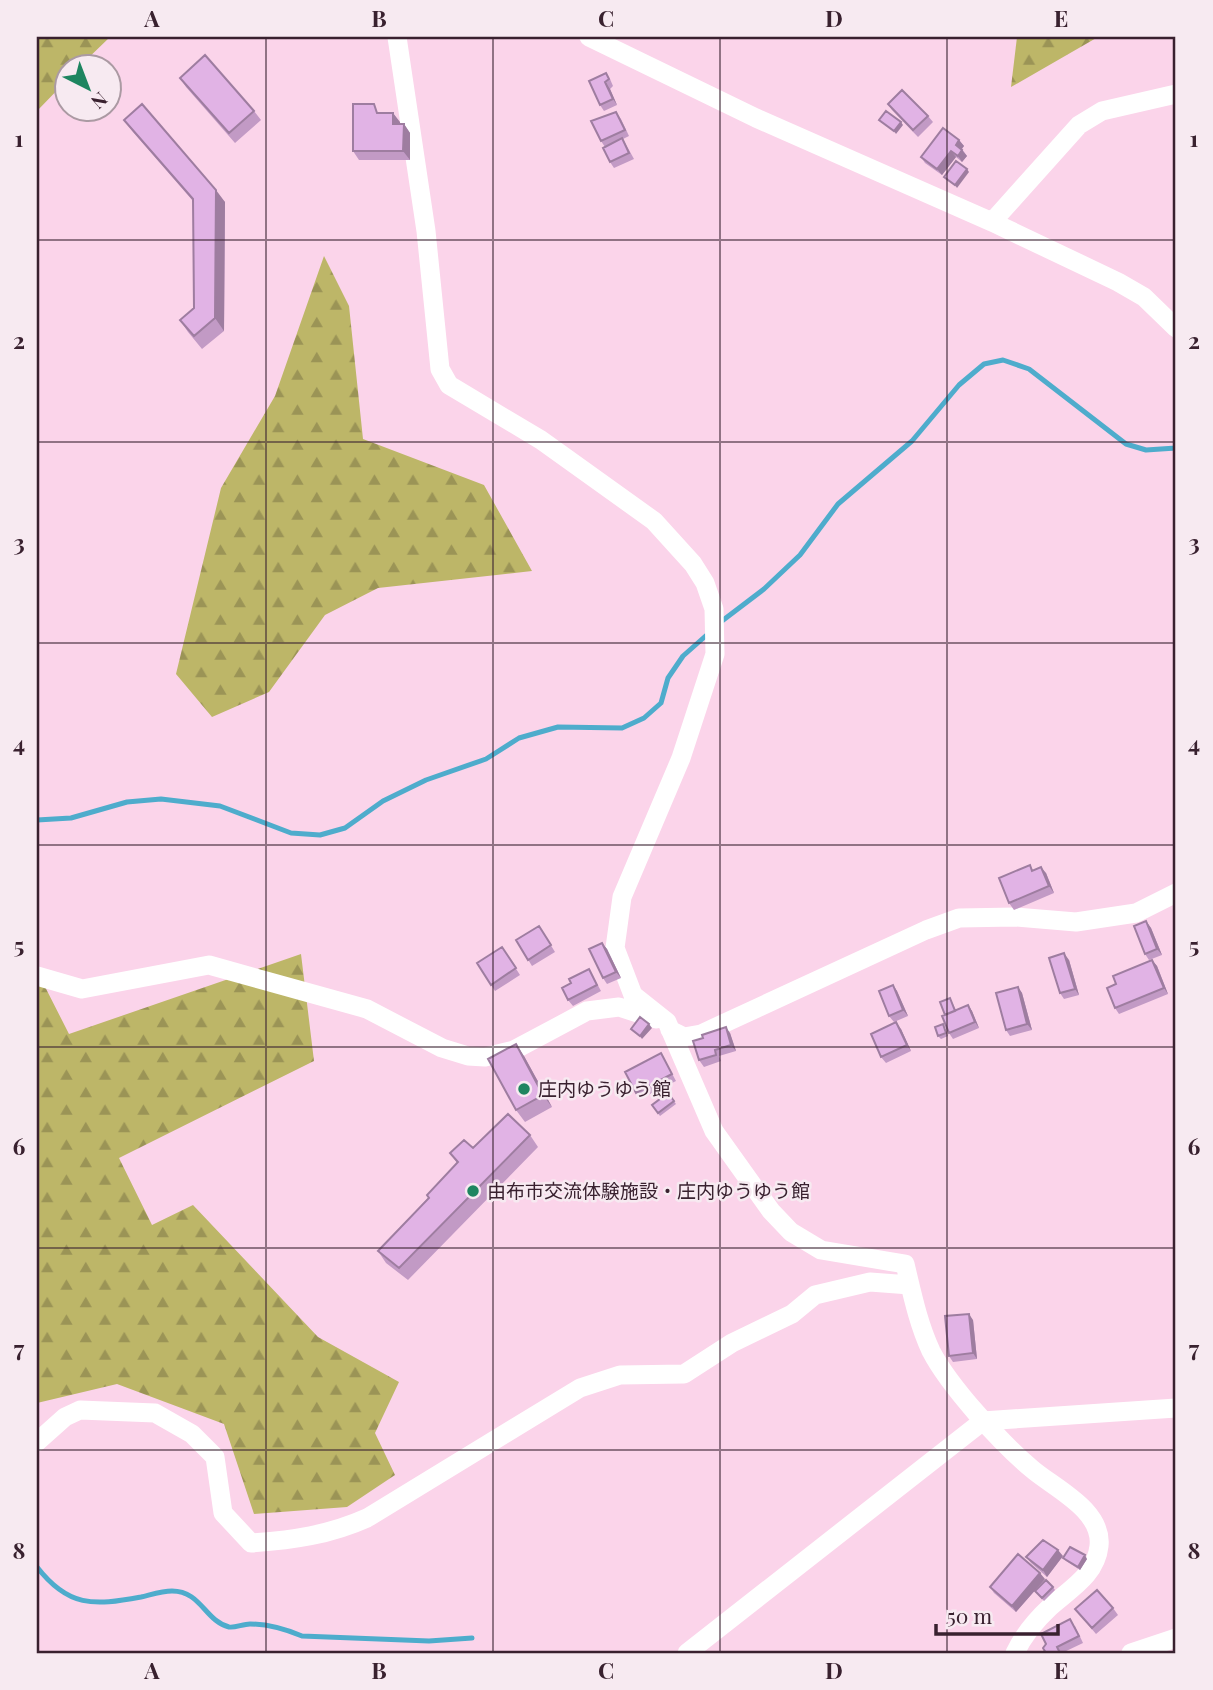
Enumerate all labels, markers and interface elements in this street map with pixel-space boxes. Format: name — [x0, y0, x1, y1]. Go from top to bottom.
text: A — [143, 2, 160, 33]
text: B — [371, 2, 387, 33]
text: C — [598, 2, 614, 33]
text: D — [825, 2, 843, 33]
text: E — [1054, 2, 1068, 33]
north arrow — [52, 52, 122, 122]
text: N — [86, 87, 114, 116]
text: 1 — [15, 122, 24, 153]
text: 1 — [1190, 122, 1199, 153]
text: 2 — [13, 324, 25, 355]
text: 2 — [1188, 324, 1200, 355]
text: 3 — [13, 526, 25, 557]
text: 3 — [1188, 526, 1200, 557]
text: 4 — [13, 727, 25, 758]
text: 4 — [1188, 727, 1200, 758]
text: 5 — [14, 929, 24, 960]
text: 5 — [1189, 929, 1199, 960]
place label: 庄内ゆうゆう館 — [538, 1075, 671, 1101]
marker: 庄内ゆうゆう館 — [516, 1081, 532, 1097]
text: 6 — [13, 1130, 26, 1161]
text: 6 — [1188, 1130, 1201, 1161]
place label: 由布市交流体験施設・庄内ゆうゆう館 — [487, 1177, 810, 1203]
marker: 由布市交流体験施設・庄内ゆうゆう館 — [465, 1183, 481, 1199]
text: 7 — [14, 1332, 25, 1363]
text: 7 — [1189, 1332, 1200, 1363]
text: 8 — [13, 1534, 25, 1565]
text: 8 — [1188, 1534, 1200, 1565]
scale bar — [936, 1592, 1059, 1636]
text: 50 m — [947, 1601, 993, 1629]
text: A — [143, 1654, 160, 1685]
text: B — [371, 1654, 387, 1685]
text: C — [598, 1654, 614, 1685]
text: D — [825, 1654, 843, 1685]
text: E — [1054, 1654, 1068, 1685]

